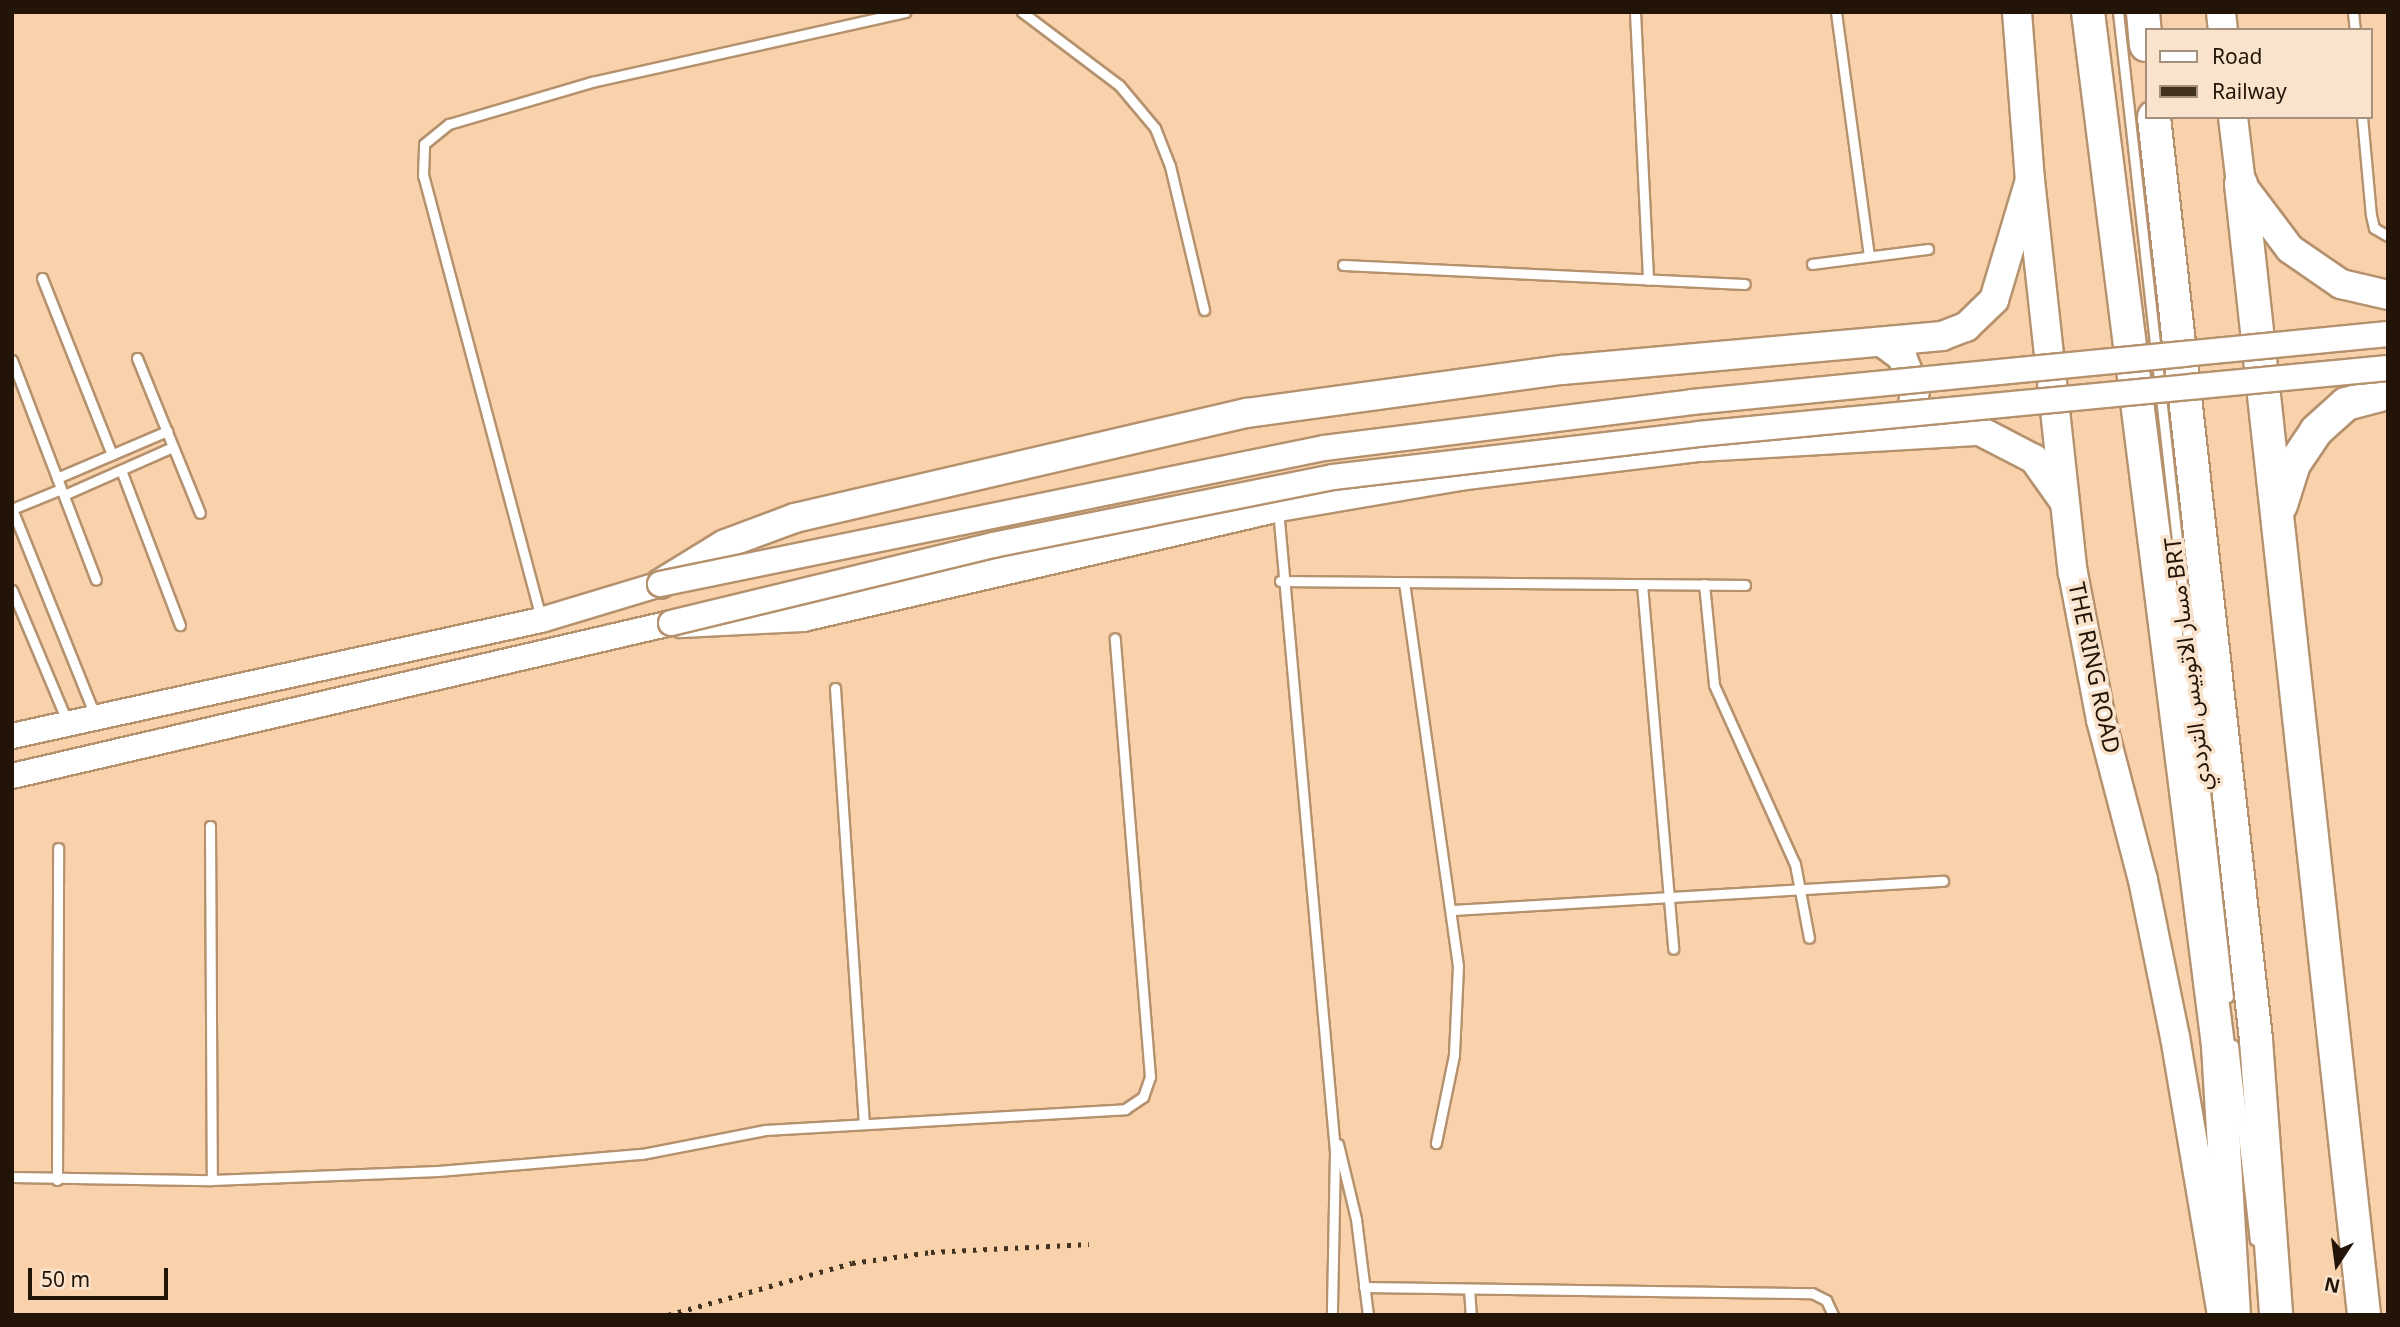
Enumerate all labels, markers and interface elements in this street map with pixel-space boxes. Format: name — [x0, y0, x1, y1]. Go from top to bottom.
legend — [2144, 28, 2372, 119]
text: Road — [2212, 35, 2262, 79]
text: Railway — [2212, 70, 2287, 114]
street label: مسار الاتوبيس الترددي BRT — [2160, 536, 2218, 792]
street label: THE RING ROAD — [2061, 580, 2125, 756]
north arrow — [2302, 1229, 2372, 1299]
scale bar — [32, 1254, 172, 1298]
text: 50 m — [41, 1258, 90, 1302]
text: N — [2320, 1263, 2344, 1306]

